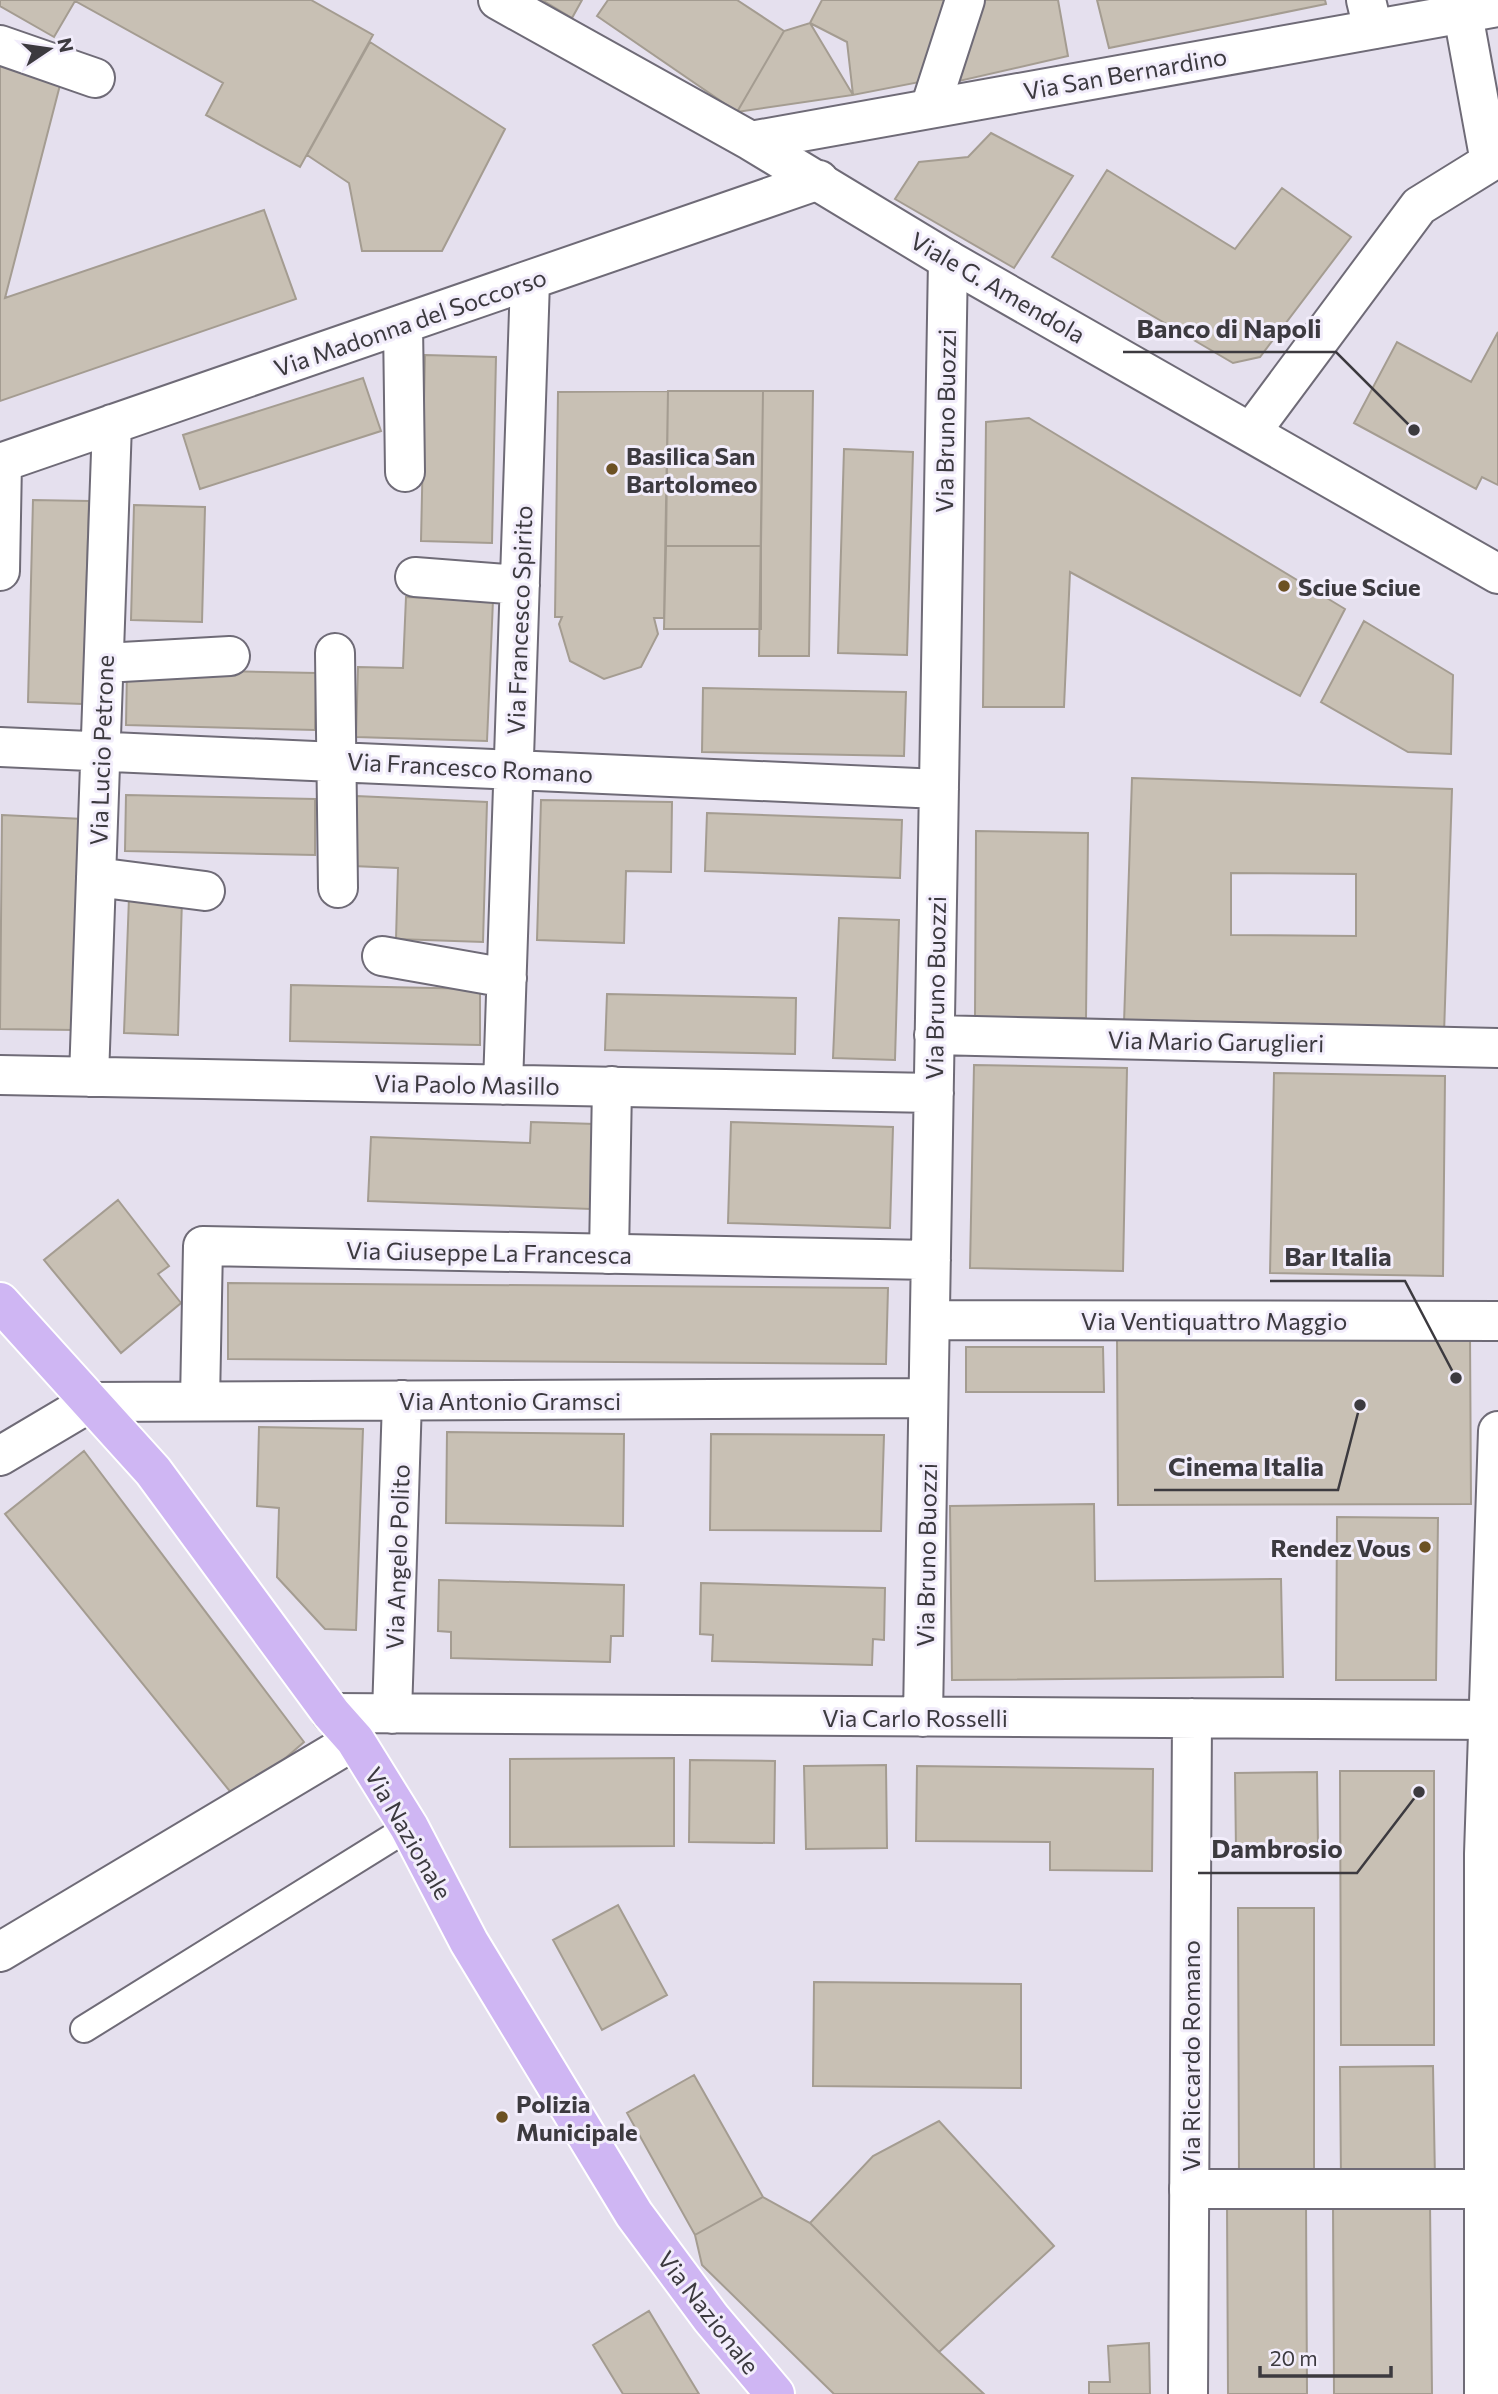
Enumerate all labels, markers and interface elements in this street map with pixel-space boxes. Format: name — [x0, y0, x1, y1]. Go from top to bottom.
north arrow — [14, 14, 84, 84]
text: N — [53, 36, 79, 55]
street label: Via San Bernardino — [1021, 41, 1229, 105]
street label: Viale G. Amendola — [905, 225, 1091, 349]
street label: Via Madonna del Soccorso — [270, 262, 550, 382]
callout: Banco di Napoli — [1123, 305, 1336, 352]
text: Banco di Napoli — [1137, 312, 1321, 343]
street label: Via Bruno Buozzi — [929, 329, 961, 513]
place label: Basilica San Bartolomeo — [626, 441, 758, 498]
marker: Basilica San Bartolomeo — [604, 461, 620, 477]
street label: Via Francesco Spirito — [501, 505, 537, 735]
place label: Sciue Sciue — [1298, 572, 1421, 601]
marker: Sciue Sciue — [1276, 578, 1292, 594]
street label: Via Lucio Petrone — [83, 654, 119, 846]
street label: Via Francesco Romano — [346, 746, 594, 788]
street label: Via Bruno Buozzi — [919, 896, 951, 1080]
street label: Via Mario Garuglieri — [1107, 1025, 1325, 1057]
street label: Via Paolo Masillo — [374, 1068, 560, 1100]
callout: Bar Italia — [1270, 1234, 1405, 1281]
street label: Via Giuseppe La Francesca — [346, 1235, 632, 1269]
text: Bar Italia — [1284, 1240, 1392, 1271]
street label: Via Ventiquattro Maggio — [1081, 1306, 1347, 1335]
street label: Via Antonio Gramsci — [399, 1386, 621, 1415]
callout: Cinema Italia — [1154, 1443, 1338, 1490]
text: Cinema Italia — [1168, 1450, 1324, 1481]
street label: Via Bruno Buozzi — [910, 1463, 942, 1647]
street label: Via Angelo Polito — [379, 1464, 415, 1650]
place label: Rendez Vous — [1271, 1533, 1411, 1562]
marker: Rendez Vous — [1417, 1539, 1433, 1555]
street label: Via Carlo Rosselli — [822, 1703, 1008, 1732]
street label: Via Nazionale — [359, 1762, 459, 1904]
callout: Dambrosio — [1198, 1826, 1357, 1873]
text: Dambrosio — [1211, 1832, 1343, 1863]
street label: Via Riccardo Romano — [1176, 1940, 1205, 2172]
place label: Polizia Municipale — [516, 2089, 638, 2146]
marker: Polizia Municipale — [494, 2109, 510, 2125]
street label: Via Nazionale — [652, 2245, 766, 2379]
scale bar — [1260, 2334, 1391, 2378]
text: 20 m — [1270, 2345, 1318, 2370]

